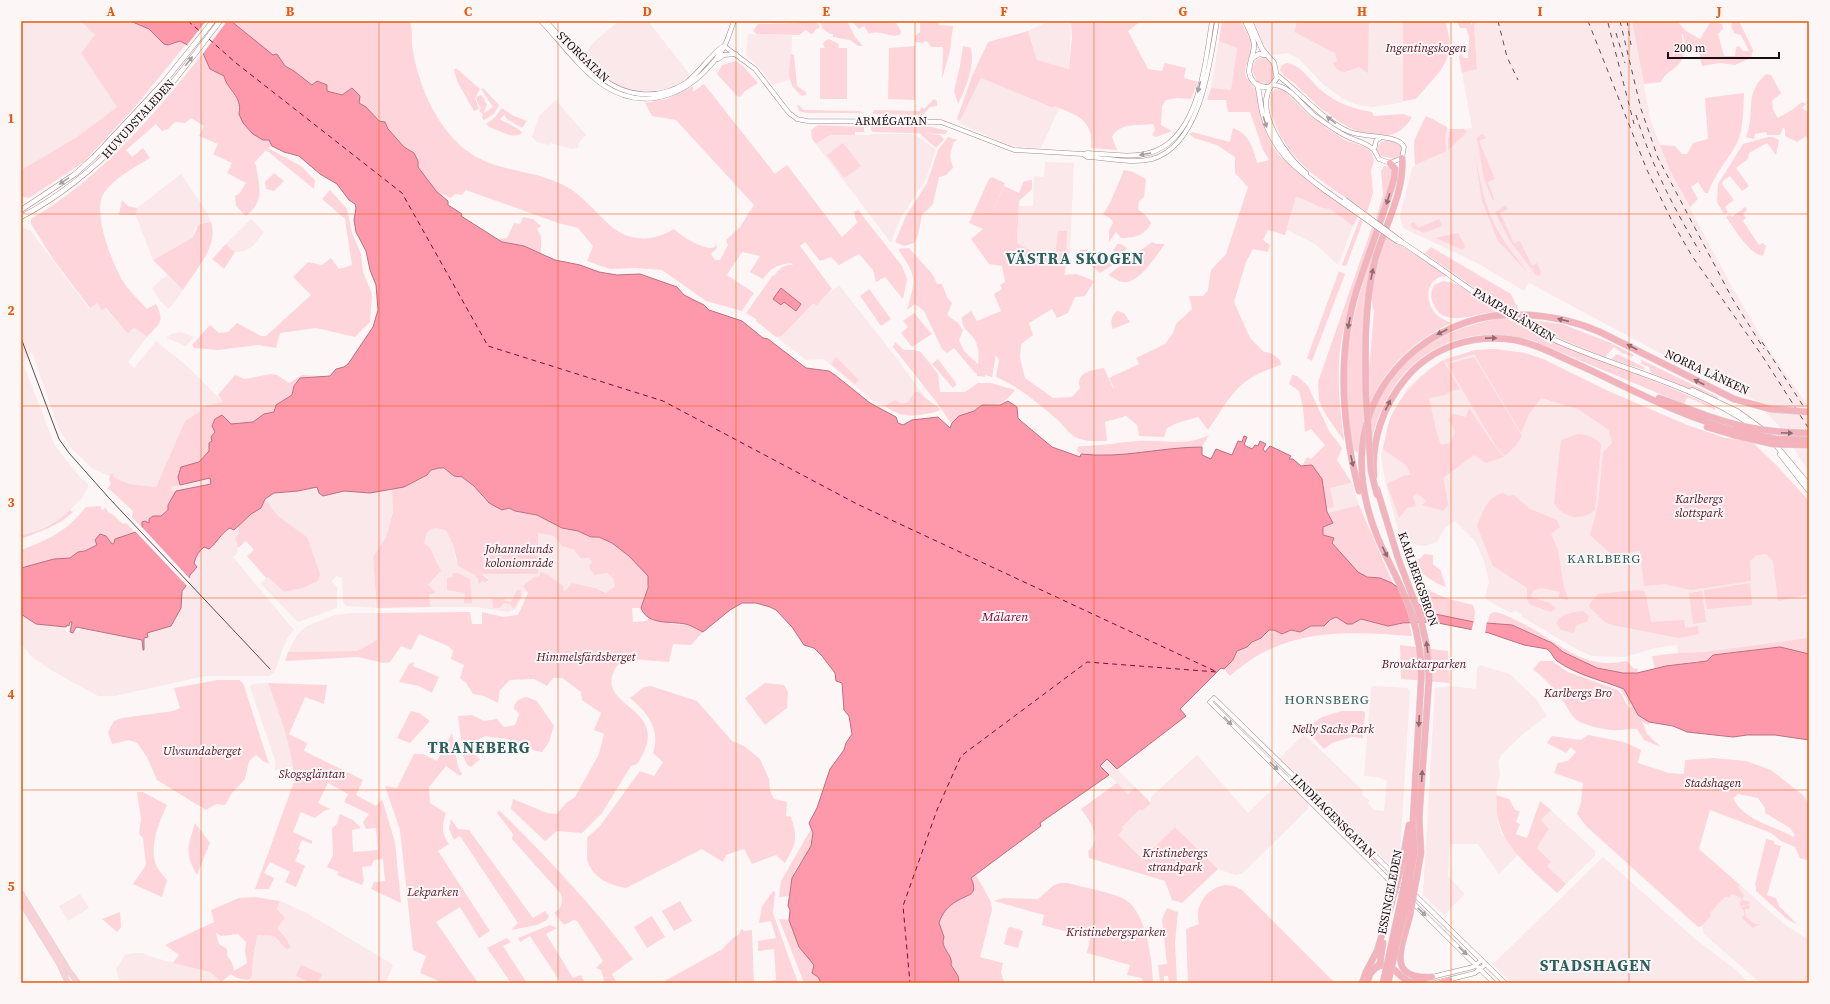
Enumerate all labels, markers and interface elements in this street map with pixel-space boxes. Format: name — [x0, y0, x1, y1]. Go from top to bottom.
text: A — [107, 3, 116, 20]
text: B — [286, 3, 295, 20]
text: C — [464, 3, 472, 20]
text: D — [642, 3, 652, 20]
text: E — [822, 3, 830, 20]
text: F — [1000, 3, 1008, 20]
text: G — [1179, 3, 1188, 20]
text: H — [1357, 3, 1367, 20]
text: I — [1537, 3, 1543, 20]
text: J — [1715, 3, 1722, 20]
street label: STORGATAN — [553, 28, 613, 86]
scale bar — [1668, 34, 1779, 60]
park label: Ingentingskogen — [1384, 40, 1467, 56]
text: 200 m — [1674, 40, 1706, 56]
one-way arrow — [185, 56, 193, 67]
street label: HUVUDSTALEDEN — [98, 76, 178, 162]
one-way arrow — [1196, 81, 1202, 93]
text: 1 — [7, 110, 15, 127]
street label: ARMÉGATAN — [855, 113, 927, 129]
one-way arrow — [1326, 116, 1337, 124]
one-way arrow — [1263, 117, 1269, 129]
one-way arrow — [1139, 151, 1151, 157]
one-way arrow — [58, 177, 69, 185]
one-way arrow — [1385, 193, 1391, 205]
district label: VÄSTRA SKOGEN — [1006, 247, 1144, 269]
one-way arrow — [1370, 268, 1376, 280]
street label: PAMPASLÄNKEN — [1470, 284, 1558, 346]
text: 2 — [7, 302, 15, 319]
one-way arrow — [1557, 316, 1569, 322]
one-way arrow — [1346, 317, 1352, 329]
one-way arrow — [1437, 329, 1448, 336]
one-way arrow — [1485, 335, 1498, 341]
one-way arrow — [1626, 344, 1638, 350]
street label: NORRA LÄNKEN — [1662, 346, 1752, 399]
one-way arrow — [1693, 379, 1704, 385]
one-way arrow — [1385, 400, 1391, 411]
one-way arrow — [1781, 429, 1793, 436]
one-way arrow — [1349, 455, 1355, 467]
park label: Karlbergs slottspark — [1674, 491, 1723, 521]
text: 3 — [7, 494, 15, 511]
street label: KARLBERGSBRON — [1394, 530, 1442, 629]
park label: Johannelunds koloniområde — [483, 541, 554, 571]
one-way arrow — [1382, 547, 1388, 558]
district label: KARLBERG — [1567, 550, 1641, 567]
water label: Mälaren — [981, 608, 1029, 625]
one-way arrow — [1424, 641, 1430, 653]
park label: Himmelsfärdsberget — [536, 649, 637, 665]
park label: Brovaktarparken — [1381, 656, 1466, 672]
park label: Karlbergs Bro — [1543, 685, 1612, 701]
text: 4 — [7, 686, 15, 703]
district label: HORNSBERG — [1285, 691, 1370, 708]
one-way arrow — [1415, 715, 1422, 727]
one-way arrow — [1223, 716, 1233, 726]
park label: Nelly Sachs Park — [1291, 721, 1374, 737]
district label: TRANEBERG — [427, 736, 531, 758]
park label: Ulvsundaberget — [163, 743, 242, 759]
one-way arrow — [1269, 762, 1279, 771]
park label: Skogsgläntan — [279, 766, 345, 782]
street label: LINDHAGENSGATAN — [1287, 770, 1379, 862]
one-way arrow — [1419, 770, 1426, 782]
park label: Stadshagen — [1685, 775, 1741, 791]
park label: Kristinebergs strandpark — [1141, 845, 1208, 875]
street label: ESSINGELEDEN — [1374, 848, 1406, 936]
text: 5 — [7, 878, 15, 895]
park label: Lekparken — [406, 884, 459, 900]
one-way arrow — [1417, 907, 1427, 917]
park label: Kristinebergsparken — [1065, 924, 1166, 940]
one-way arrow — [1458, 946, 1468, 956]
district label: STADSHAGEN — [1540, 954, 1652, 976]

